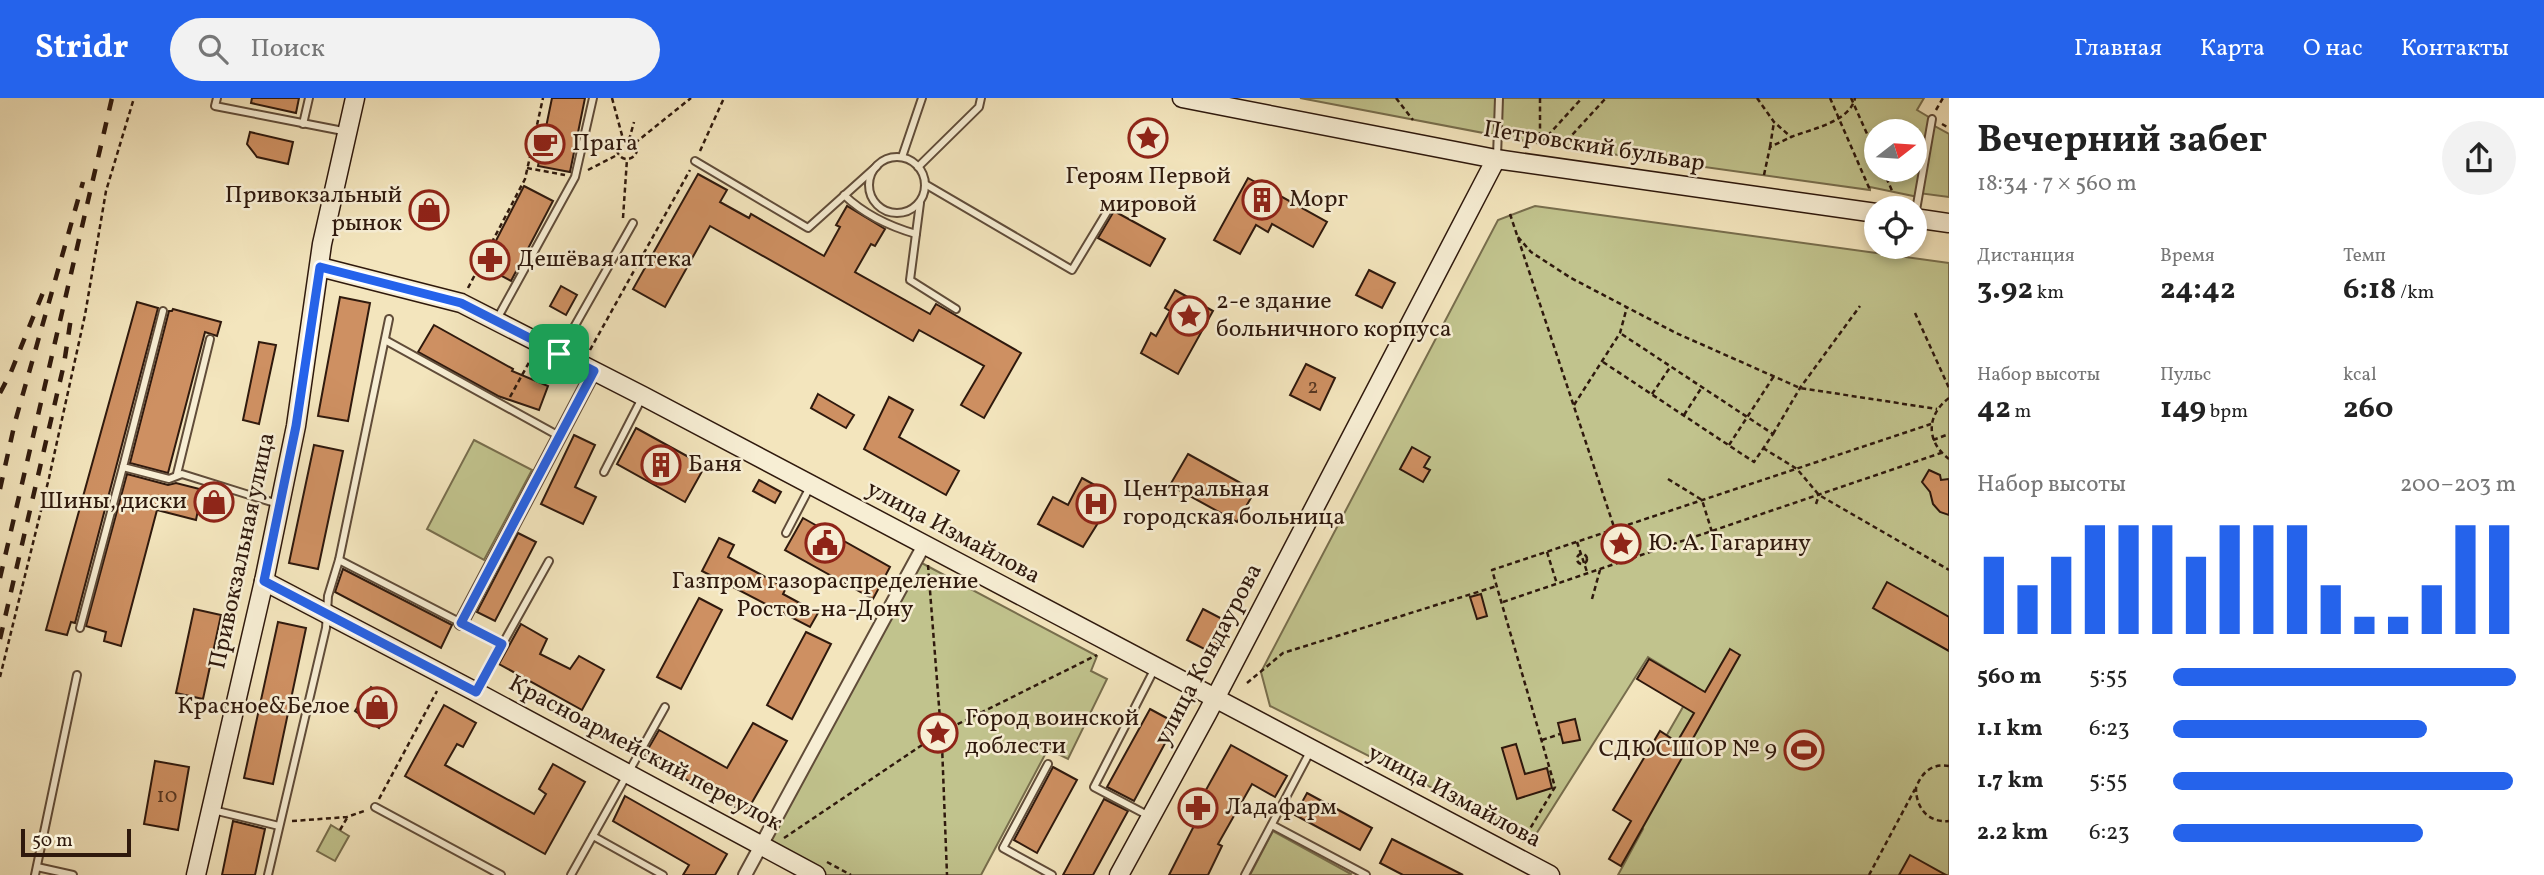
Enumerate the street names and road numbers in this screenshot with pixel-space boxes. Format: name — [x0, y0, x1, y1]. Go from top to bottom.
street label: Петровский бульвар — [1481, 113, 1707, 181]
street label: Привокзальная улица — [201, 430, 285, 672]
street label: улица Измайлова — [860, 473, 1046, 593]
street label: улица Кондаурова — [1147, 558, 1271, 752]
street label: Красноармейский переулок — [502, 667, 788, 841]
street label: улица Измайлова — [1361, 737, 1547, 857]

